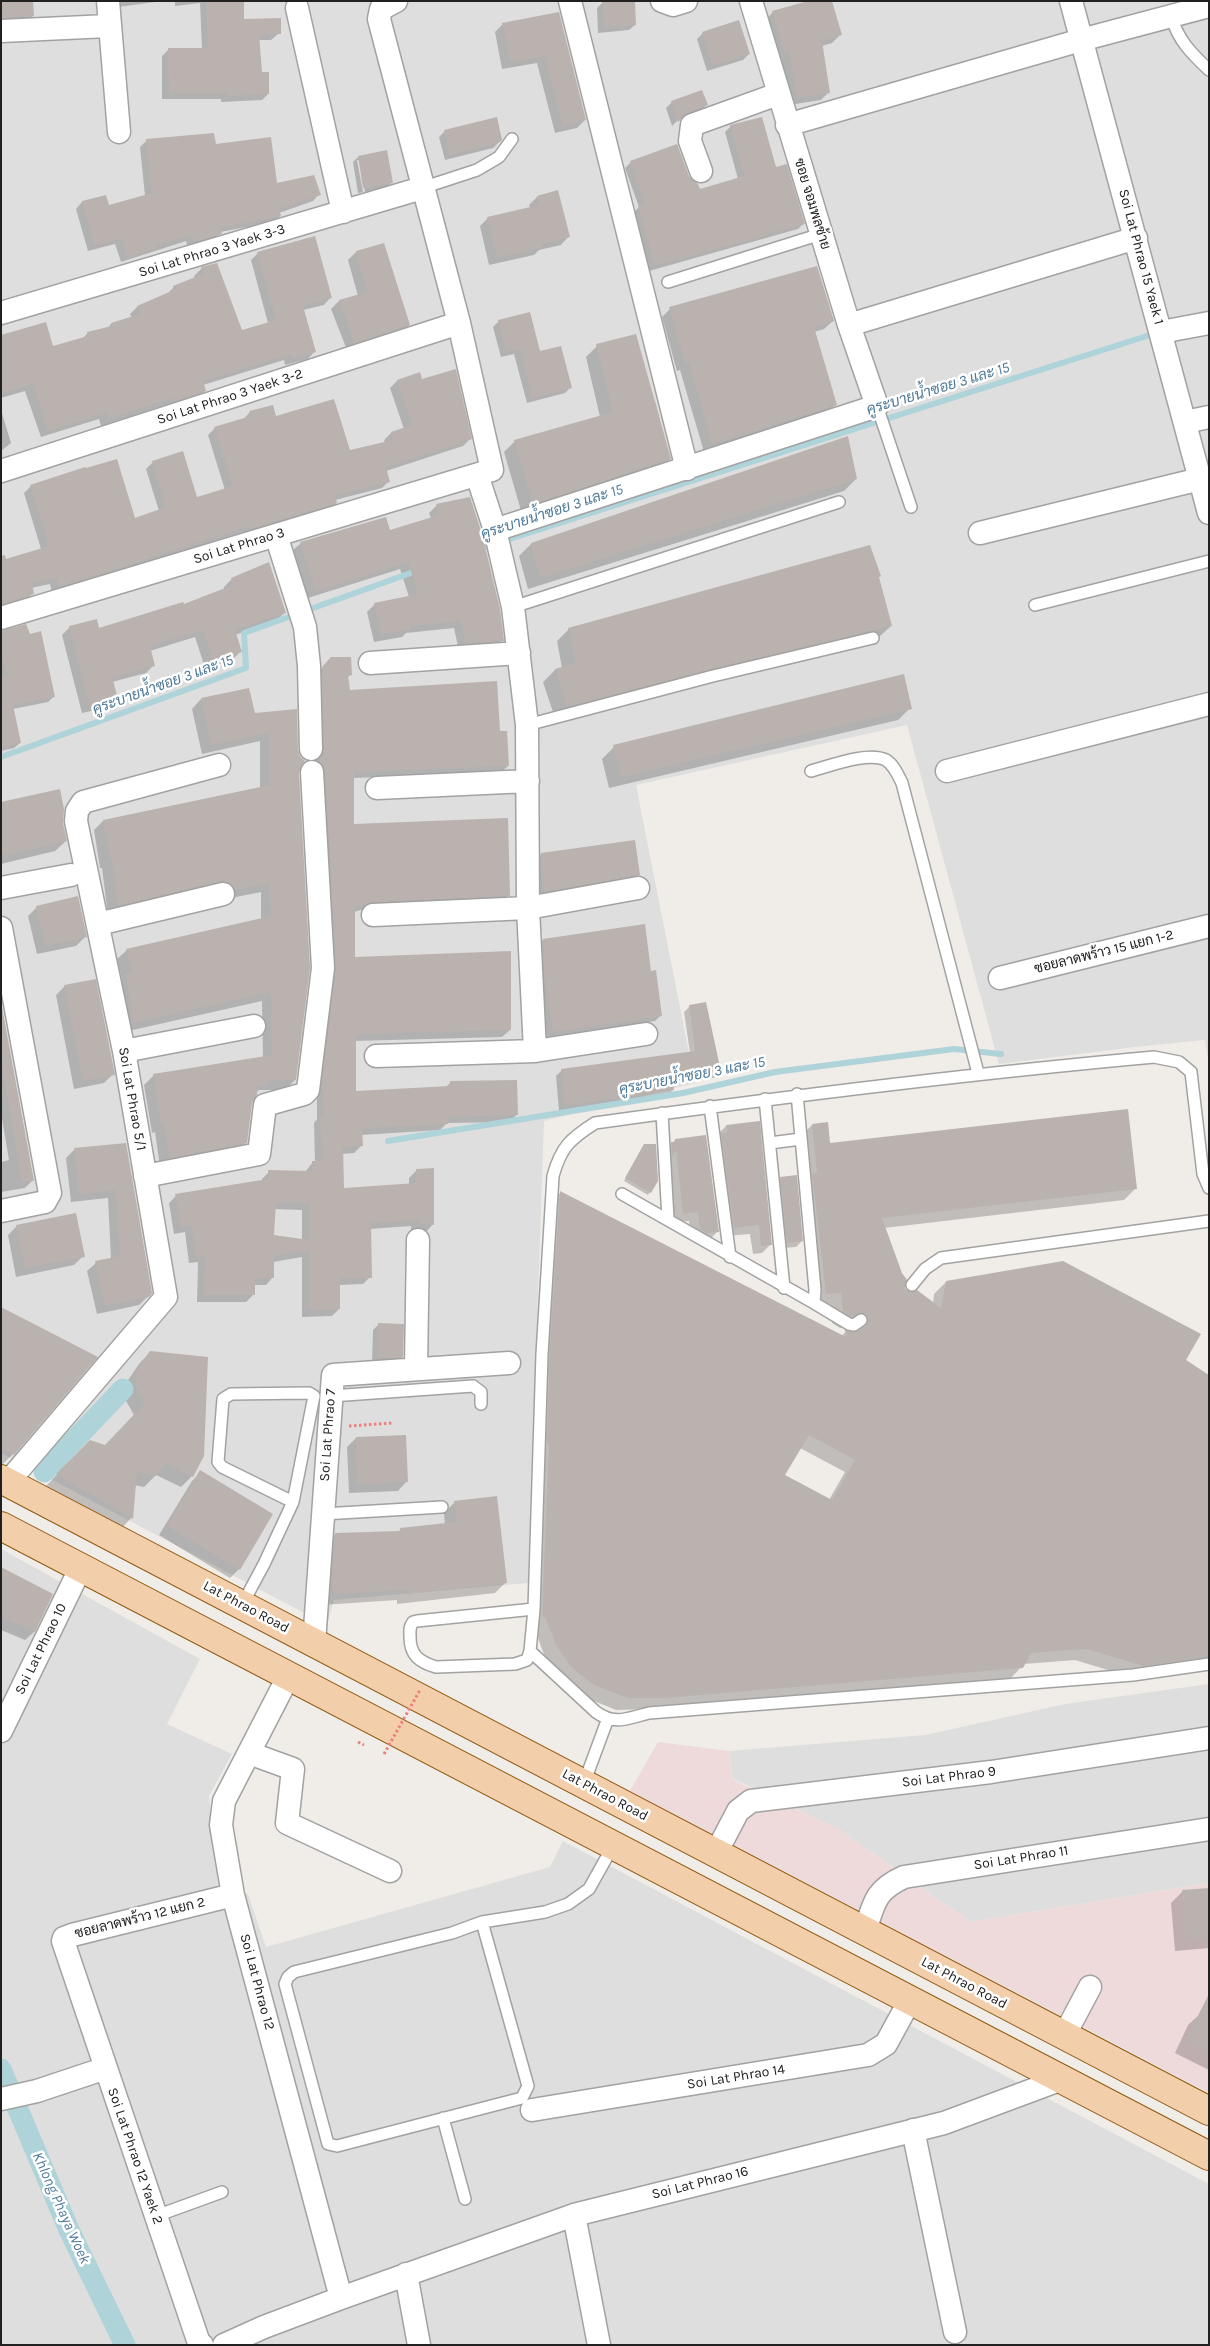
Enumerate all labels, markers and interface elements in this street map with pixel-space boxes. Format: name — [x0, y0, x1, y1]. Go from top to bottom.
street label: ซอย จอมพลซ้าย — [790, 156, 834, 252]
street label: Soi Lat Phrao 15 Yaek 1 — [1115, 187, 1167, 327]
street label: Soi Lat Phrao 3 Yaek 3-3 — [137, 221, 287, 281]
water label: คูระบายน้ำซอย 3 และ 15 — [864, 359, 1012, 419]
street label: Soi Lat Phrao 3 Yaek 3-2 — [155, 365, 305, 429]
water label: คูระบายน้ำซอย 3 และ 15 — [479, 481, 625, 543]
street label: Soi Lat Phrao 3 — [191, 524, 287, 568]
water label: คูระบายน้ำซอย 3 และ 15 — [90, 651, 236, 719]
street label: ซอยลาดพร้าว 15 แยก 1-2 — [1033, 927, 1175, 977]
street label: Soi Lat Phrao 5/1 — [115, 1046, 149, 1152]
water label: คูระบายน้ำซอย 3 และ 15 — [617, 1053, 767, 1099]
street label: Soi Lat Phrao 7 — [316, 1388, 340, 1482]
street label: Lat Phrao Road — [200, 1577, 292, 1637]
street label: Soi Lat Phrao 10 — [12, 1601, 70, 1697]
street label: Soi Lat Phrao 9 — [901, 1763, 997, 1791]
street label: Lat Phrao Road — [559, 1765, 651, 1825]
street label: Soi Lat Phrao 11 — [972, 1842, 1070, 1874]
street label: ซอยลาดพร้าว 12 แยก 2 — [73, 1894, 207, 1942]
street label: Soi Lat Phrao 12 — [236, 1932, 278, 2032]
street label: Lat Phrao Road — [918, 1953, 1010, 2013]
street label: Soi Lat Phrao 14 — [686, 2061, 786, 2093]
street label: Soi Lat Phrao 12 Yaek 2 — [104, 2085, 166, 2227]
water label: Khlong Phaya Woek — [28, 2149, 94, 2267]
street label: Soi Lat Phrao 16 — [650, 2163, 750, 2203]

